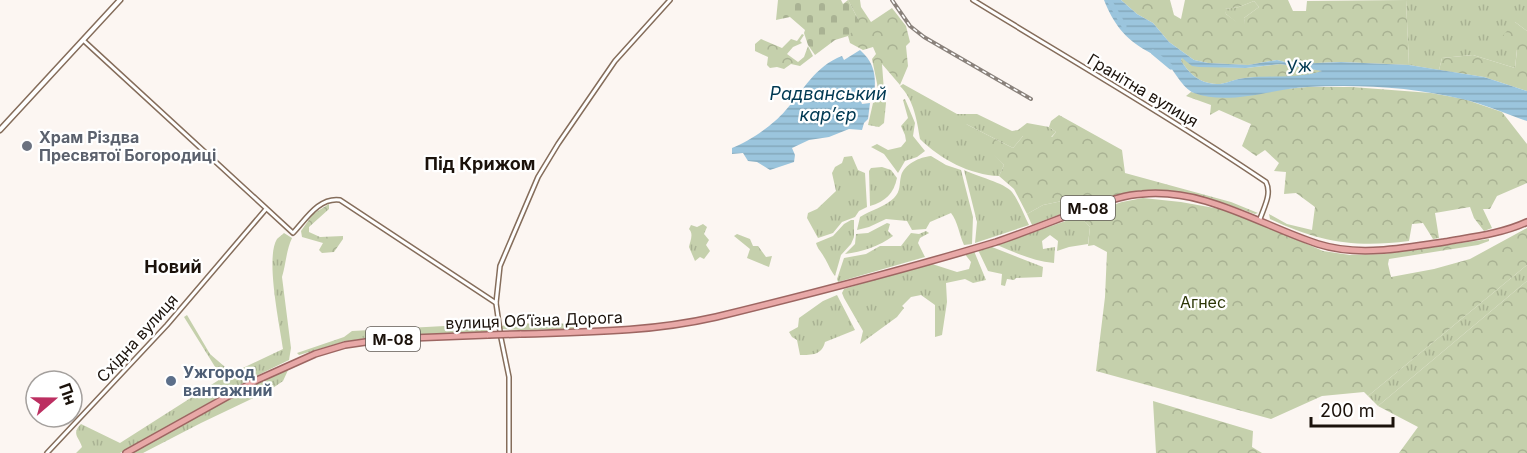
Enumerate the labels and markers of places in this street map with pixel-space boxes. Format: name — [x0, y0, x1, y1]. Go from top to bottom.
place label: Храм Різдва Пресвятої Богородиці — [39, 127, 216, 165]
marker: Храм Різдва Пресвятої Богородиці — [20, 139, 34, 153]
place label: Ужгород вантажний — [183, 362, 272, 400]
marker: Ужгород вантажний — [164, 374, 178, 388]

